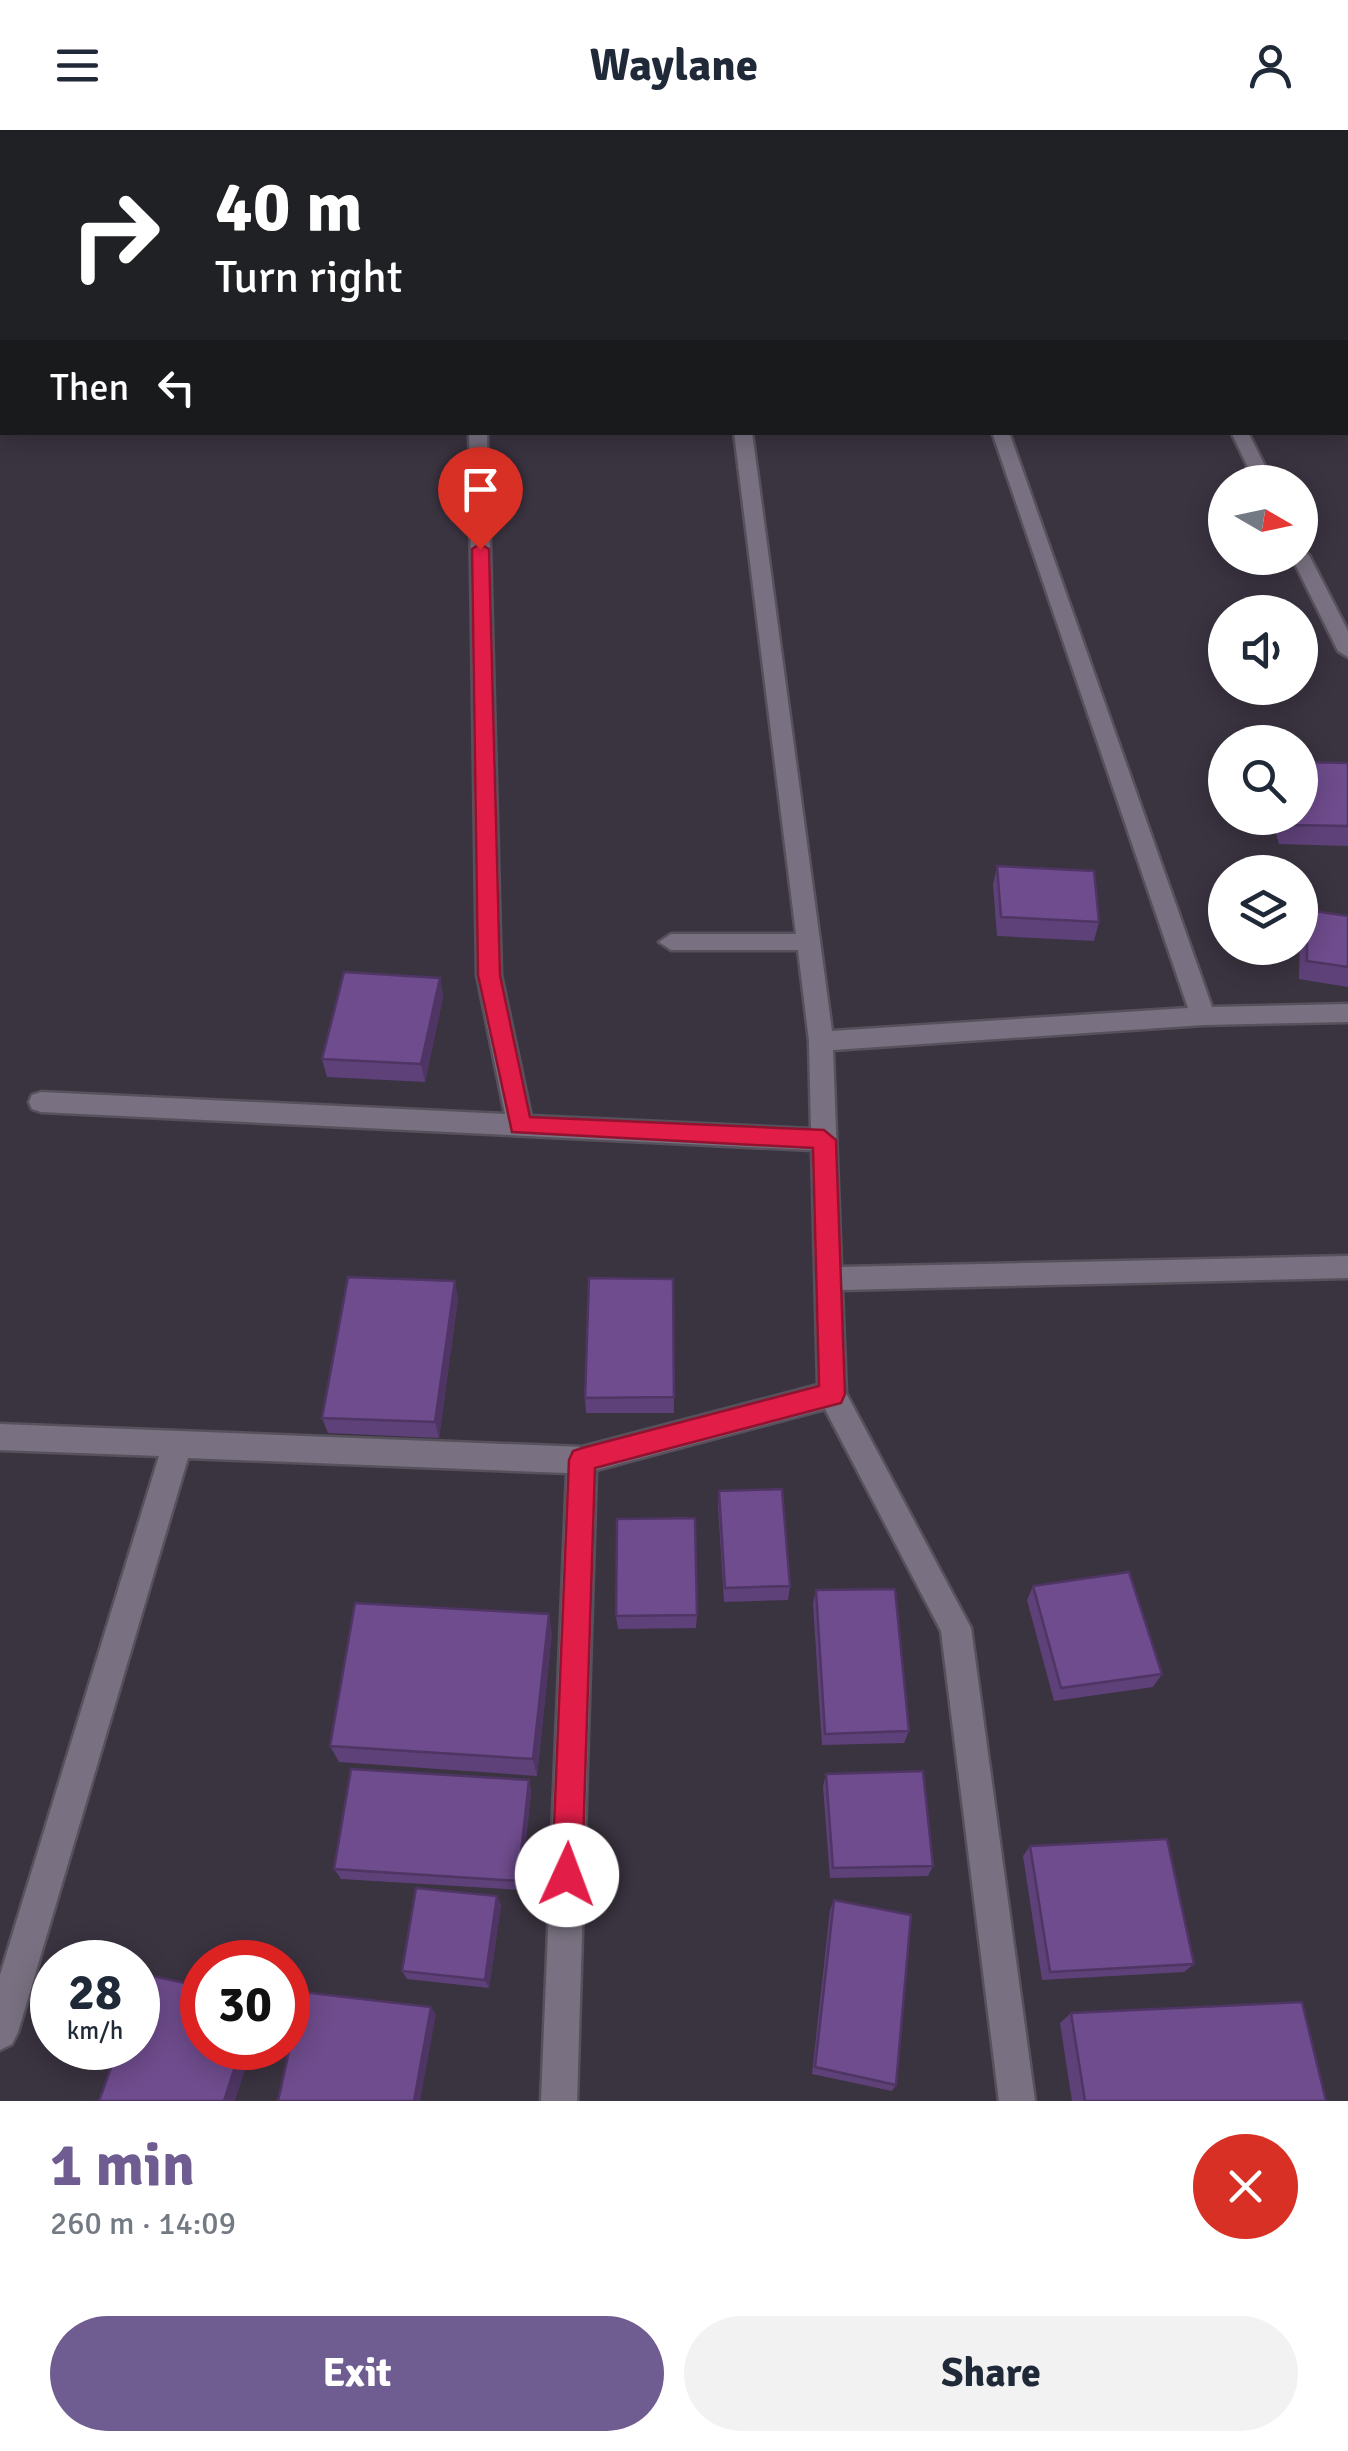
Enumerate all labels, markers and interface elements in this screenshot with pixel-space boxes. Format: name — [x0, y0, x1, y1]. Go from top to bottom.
icon: menu — [50, 38, 105, 93]
text: Waylane — [590, 38, 758, 93]
icon: person — [1243, 38, 1298, 93]
text: 40 m — [215, 164, 363, 250]
icon: right — [50, 170, 180, 300]
text: Turn right — [215, 250, 403, 305]
icon: left — [149, 360, 204, 415]
text: Then — [50, 364, 129, 411]
pin — [438, 447, 523, 550]
icon: arrive — [453, 462, 508, 517]
north arrow — [1208, 465, 1318, 575]
map controls — [1208, 465, 1318, 965]
button: sound — [1208, 595, 1318, 705]
button: search — [1208, 725, 1318, 835]
button: layers — [1208, 855, 1318, 965]
position arrow — [515, 1823, 619, 1927]
speed limit sign: 30 — [180, 1940, 310, 2070]
text: 28 — [68, 1962, 122, 2024]
text: km/h — [67, 2015, 123, 2046]
text: 1 min — [50, 2129, 195, 2203]
button: close — [1193, 2134, 1298, 2239]
text: 260 m · 14:09 — [50, 2204, 236, 2243]
button: Exit — [50, 2316, 664, 2431]
button: Share — [684, 2316, 1298, 2431]

